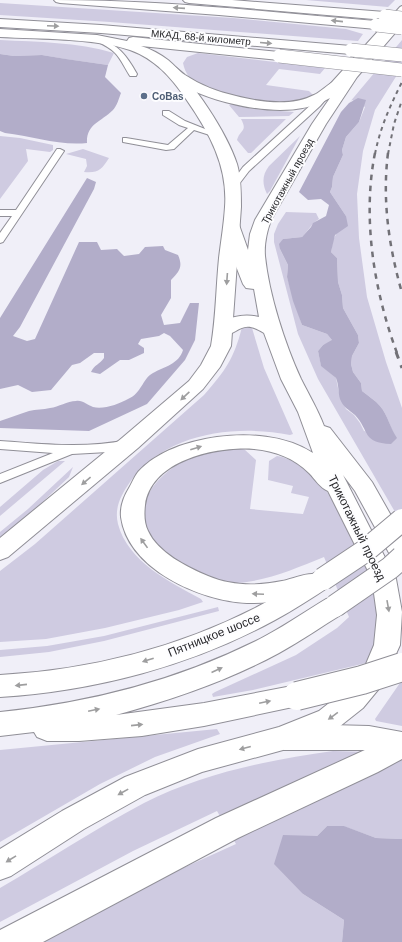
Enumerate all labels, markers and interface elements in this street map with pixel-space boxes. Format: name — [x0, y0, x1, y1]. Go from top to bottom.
one-way arrow — [173, 5, 185, 12]
one-way arrow — [331, 18, 343, 25]
one-way arrow — [47, 23, 60, 29]
street label: МКАД, 68-й километр — [151, 28, 252, 47]
one-way arrow — [260, 40, 272, 46]
marker: CoBas — [139, 91, 149, 101]
place label: CoBas — [152, 91, 184, 102]
street label: Трикотажный проезд — [259, 136, 316, 226]
one-way arrow — [223, 273, 230, 285]
one-way arrow — [180, 391, 190, 401]
one-way arrow — [190, 445, 202, 451]
street label: Трикотажный проезд — [325, 473, 389, 583]
one-way arrow — [80, 476, 91, 485]
one-way arrow — [140, 537, 148, 548]
one-way arrow — [252, 590, 264, 597]
one-way arrow — [386, 600, 392, 612]
street label: Пятницкое шоссе — [166, 610, 262, 660]
one-way arrow — [142, 657, 154, 663]
one-way arrow — [212, 666, 224, 672]
one-way arrow — [15, 681, 27, 688]
one-way arrow — [259, 699, 271, 705]
one-way arrow — [88, 706, 100, 712]
one-way arrow — [328, 712, 338, 720]
one-way arrow — [131, 721, 143, 728]
one-way arrow — [239, 745, 251, 751]
one-way arrow — [117, 789, 129, 796]
one-way arrow — [6, 855, 17, 862]

